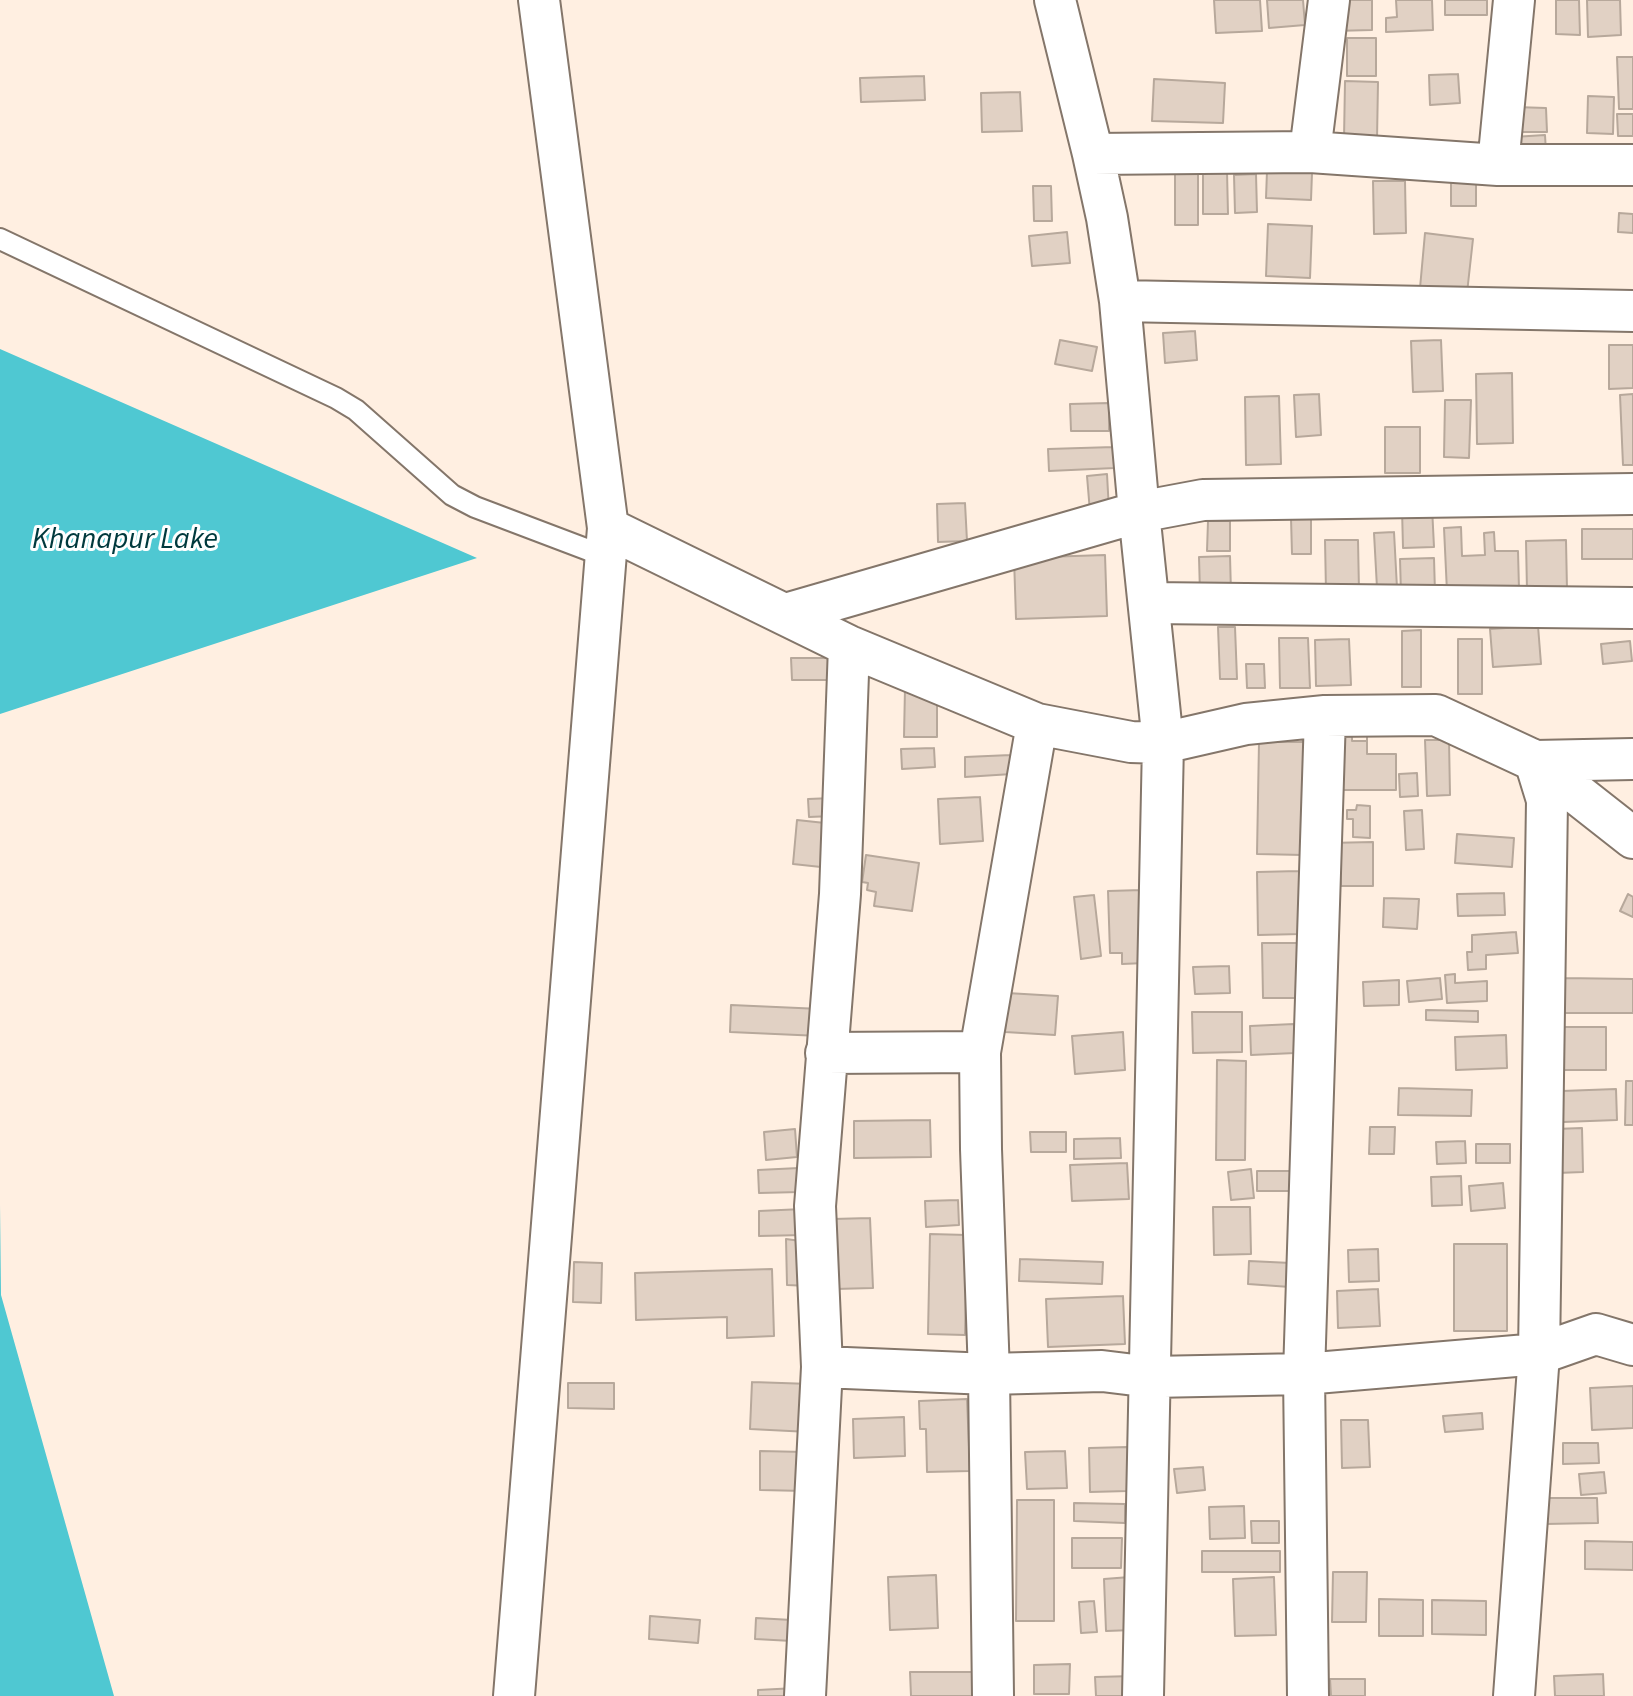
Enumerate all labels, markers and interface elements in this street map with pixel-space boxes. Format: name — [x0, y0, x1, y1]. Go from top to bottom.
water label: Khanapur Lake — [32, 523, 218, 559]

